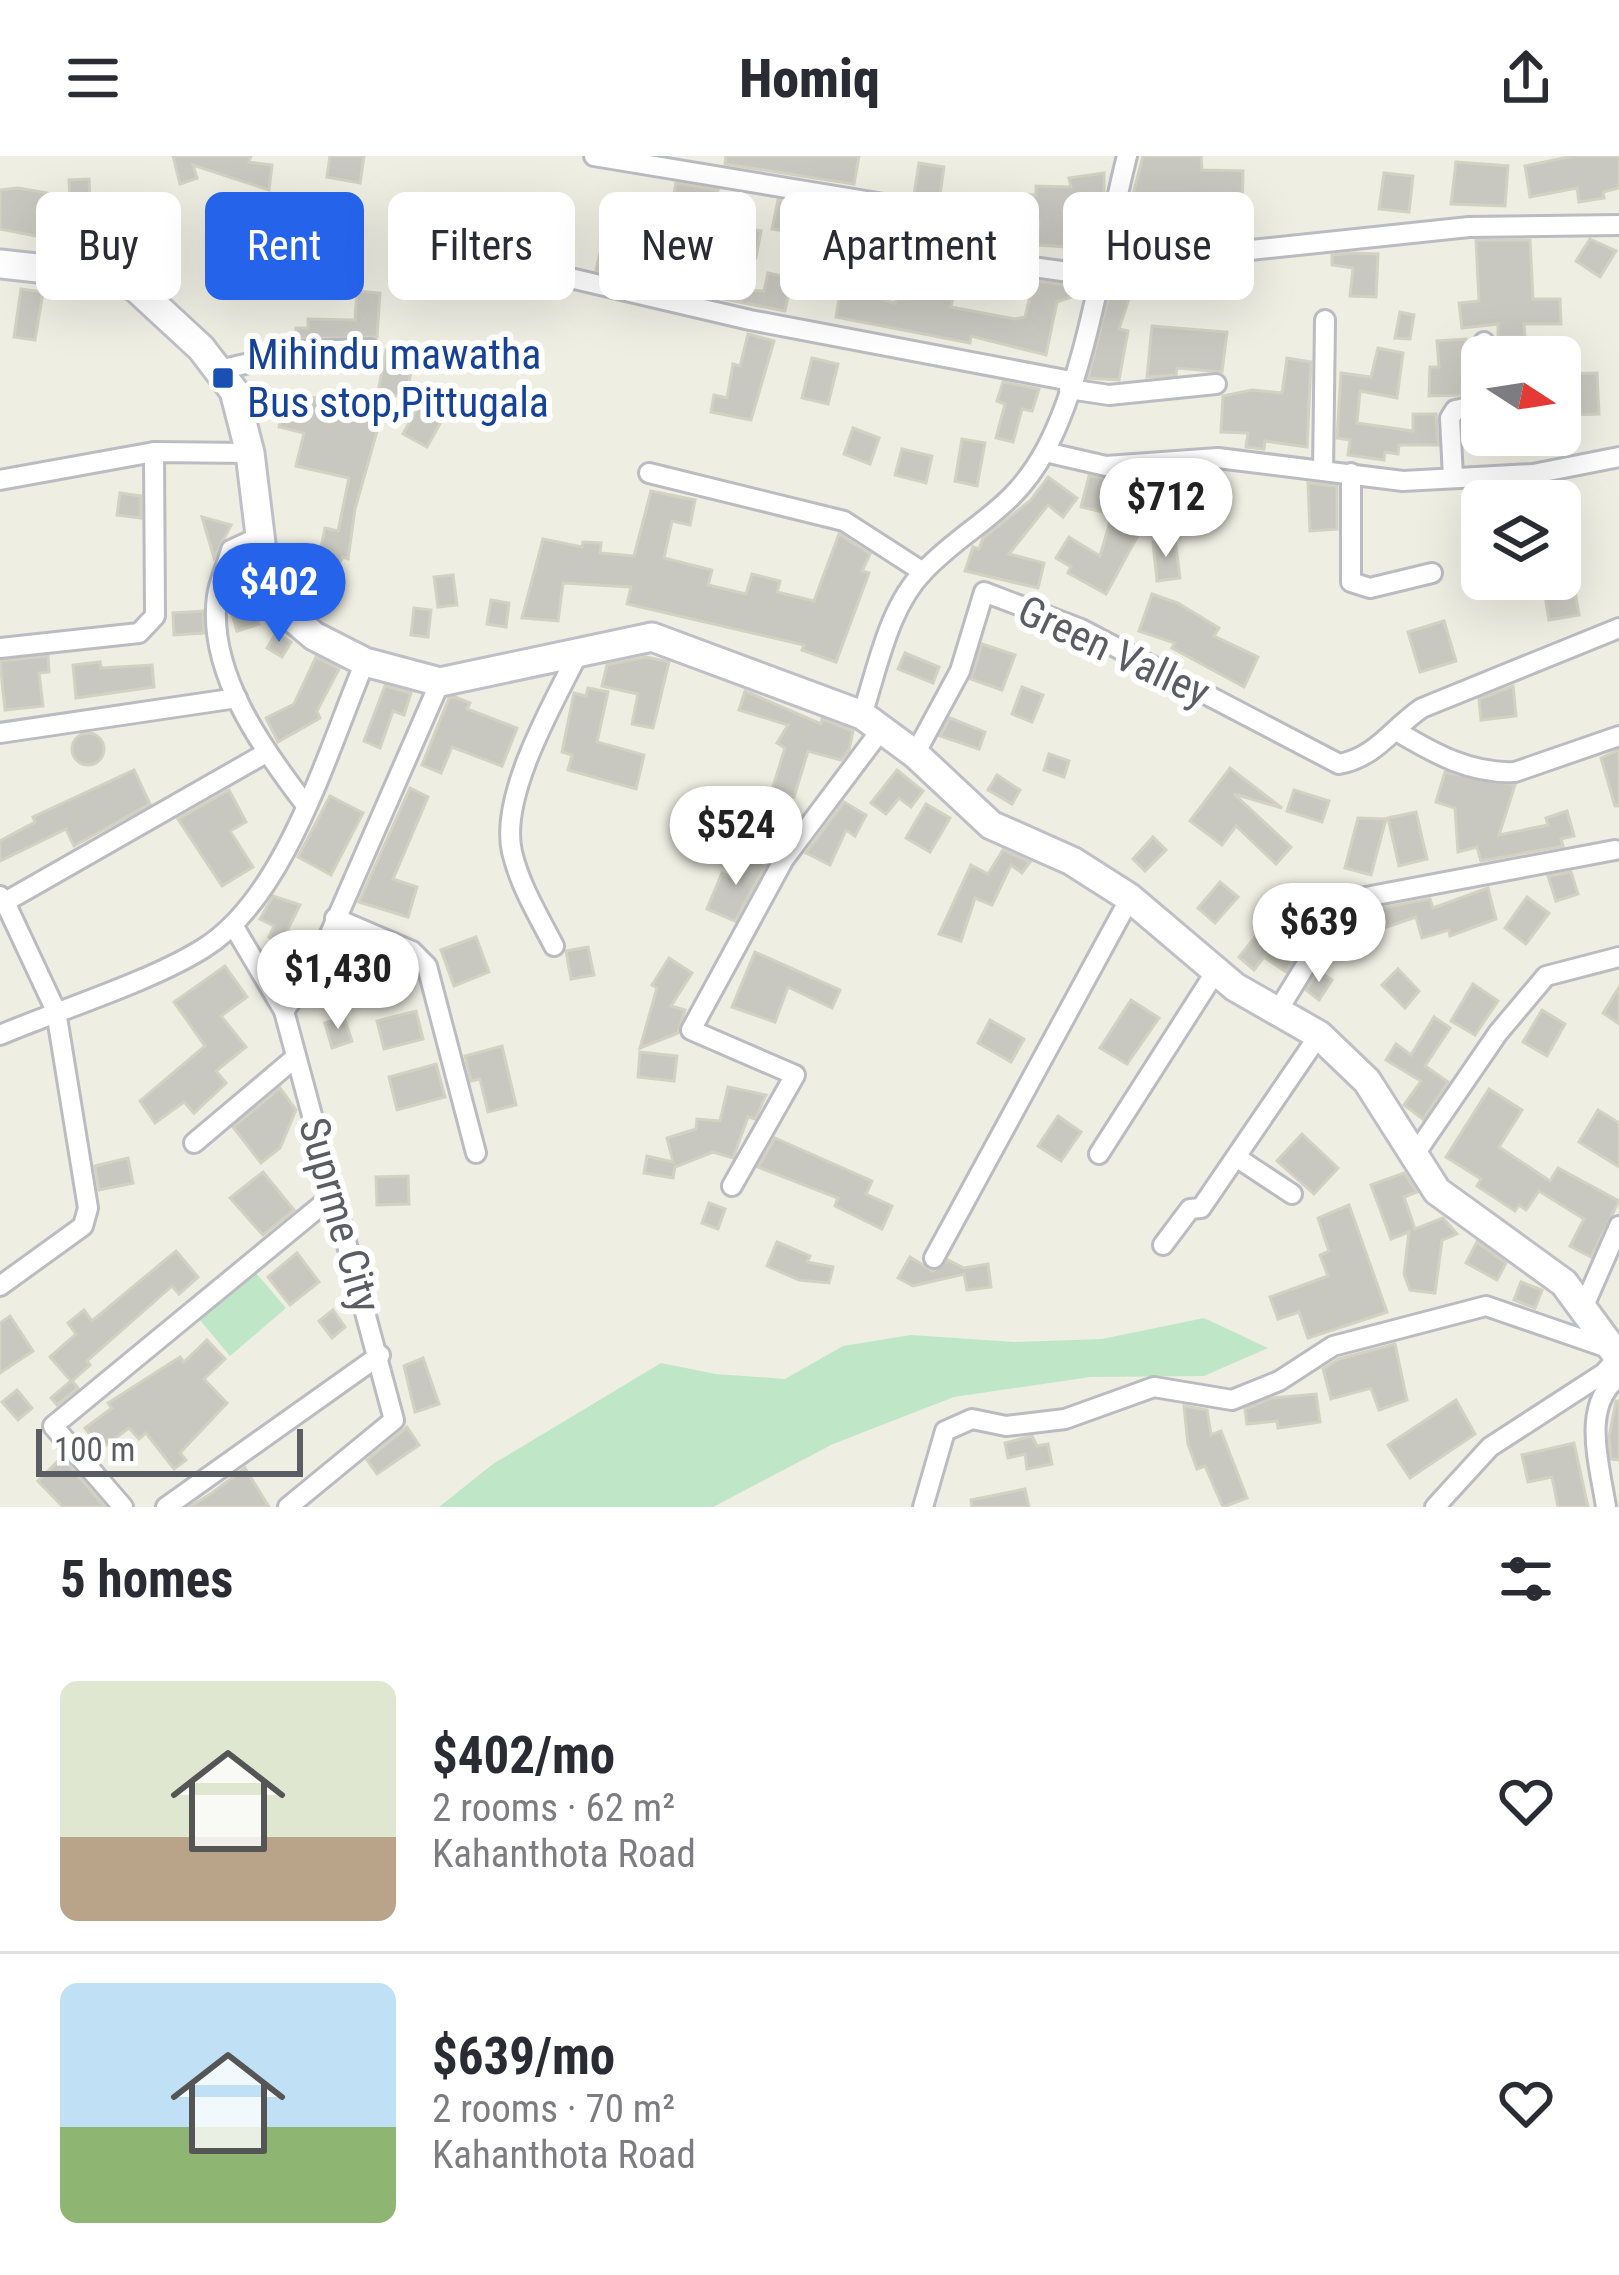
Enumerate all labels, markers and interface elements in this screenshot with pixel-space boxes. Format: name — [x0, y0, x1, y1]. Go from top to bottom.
icon: menu — [60, 45, 126, 111]
icon: share — [1493, 45, 1559, 111]
text: Homiq — [739, 47, 880, 110]
chip: Buy — [36, 192, 181, 300]
chip: Rent — [205, 192, 364, 300]
chip: Filters — [388, 192, 575, 300]
chip: New — [599, 192, 756, 300]
chip: Apartment — [780, 192, 1039, 300]
chip: House — [1063, 192, 1254, 300]
place label: Mihindu mawatha Bus stop,Pittugala — [247, 330, 549, 427]
north arrow — [1461, 336, 1581, 456]
map controls — [1461, 336, 1581, 600]
marker: Mihindu mawatha Bus stop,Pittugala — [210, 365, 236, 391]
pin: $712 — [1095, 458, 1237, 560]
text: $712 — [1127, 474, 1205, 520]
button: layers — [1461, 480, 1581, 600]
pin: $402 — [208, 543, 350, 645]
text: $402 — [240, 559, 318, 605]
street label: Green Valley — [1011, 585, 1217, 717]
pin: $524 — [665, 786, 807, 888]
text: $524 — [697, 802, 775, 848]
pin: $639 — [1248, 883, 1390, 985]
text: $639 — [1280, 899, 1358, 945]
pin: $1,430 — [240, 930, 436, 1032]
text: $1,430 — [284, 946, 392, 992]
street label: Suprme City — [289, 1112, 391, 1318]
scale bar — [36, 1423, 303, 1476]
text: 100 m — [54, 1430, 135, 1469]
icon: filters — [1493, 1546, 1559, 1612]
text: 5 homes — [60, 1550, 233, 1609]
text: $402/mo — [432, 1726, 615, 1785]
icon: home — [156, 1729, 300, 1873]
icon: heart — [1493, 1768, 1559, 1834]
text: 2 rooms · 62 m² — [432, 1785, 675, 1831]
text: Kahanthota Road — [432, 1831, 696, 1877]
text: $639/mo — [432, 2027, 615, 2086]
icon: home — [156, 2031, 300, 2175]
icon: heart — [1493, 2070, 1559, 2136]
text: 2 rooms · 70 m² — [432, 2086, 675, 2132]
text: Kahanthota Road — [432, 2132, 696, 2178]

